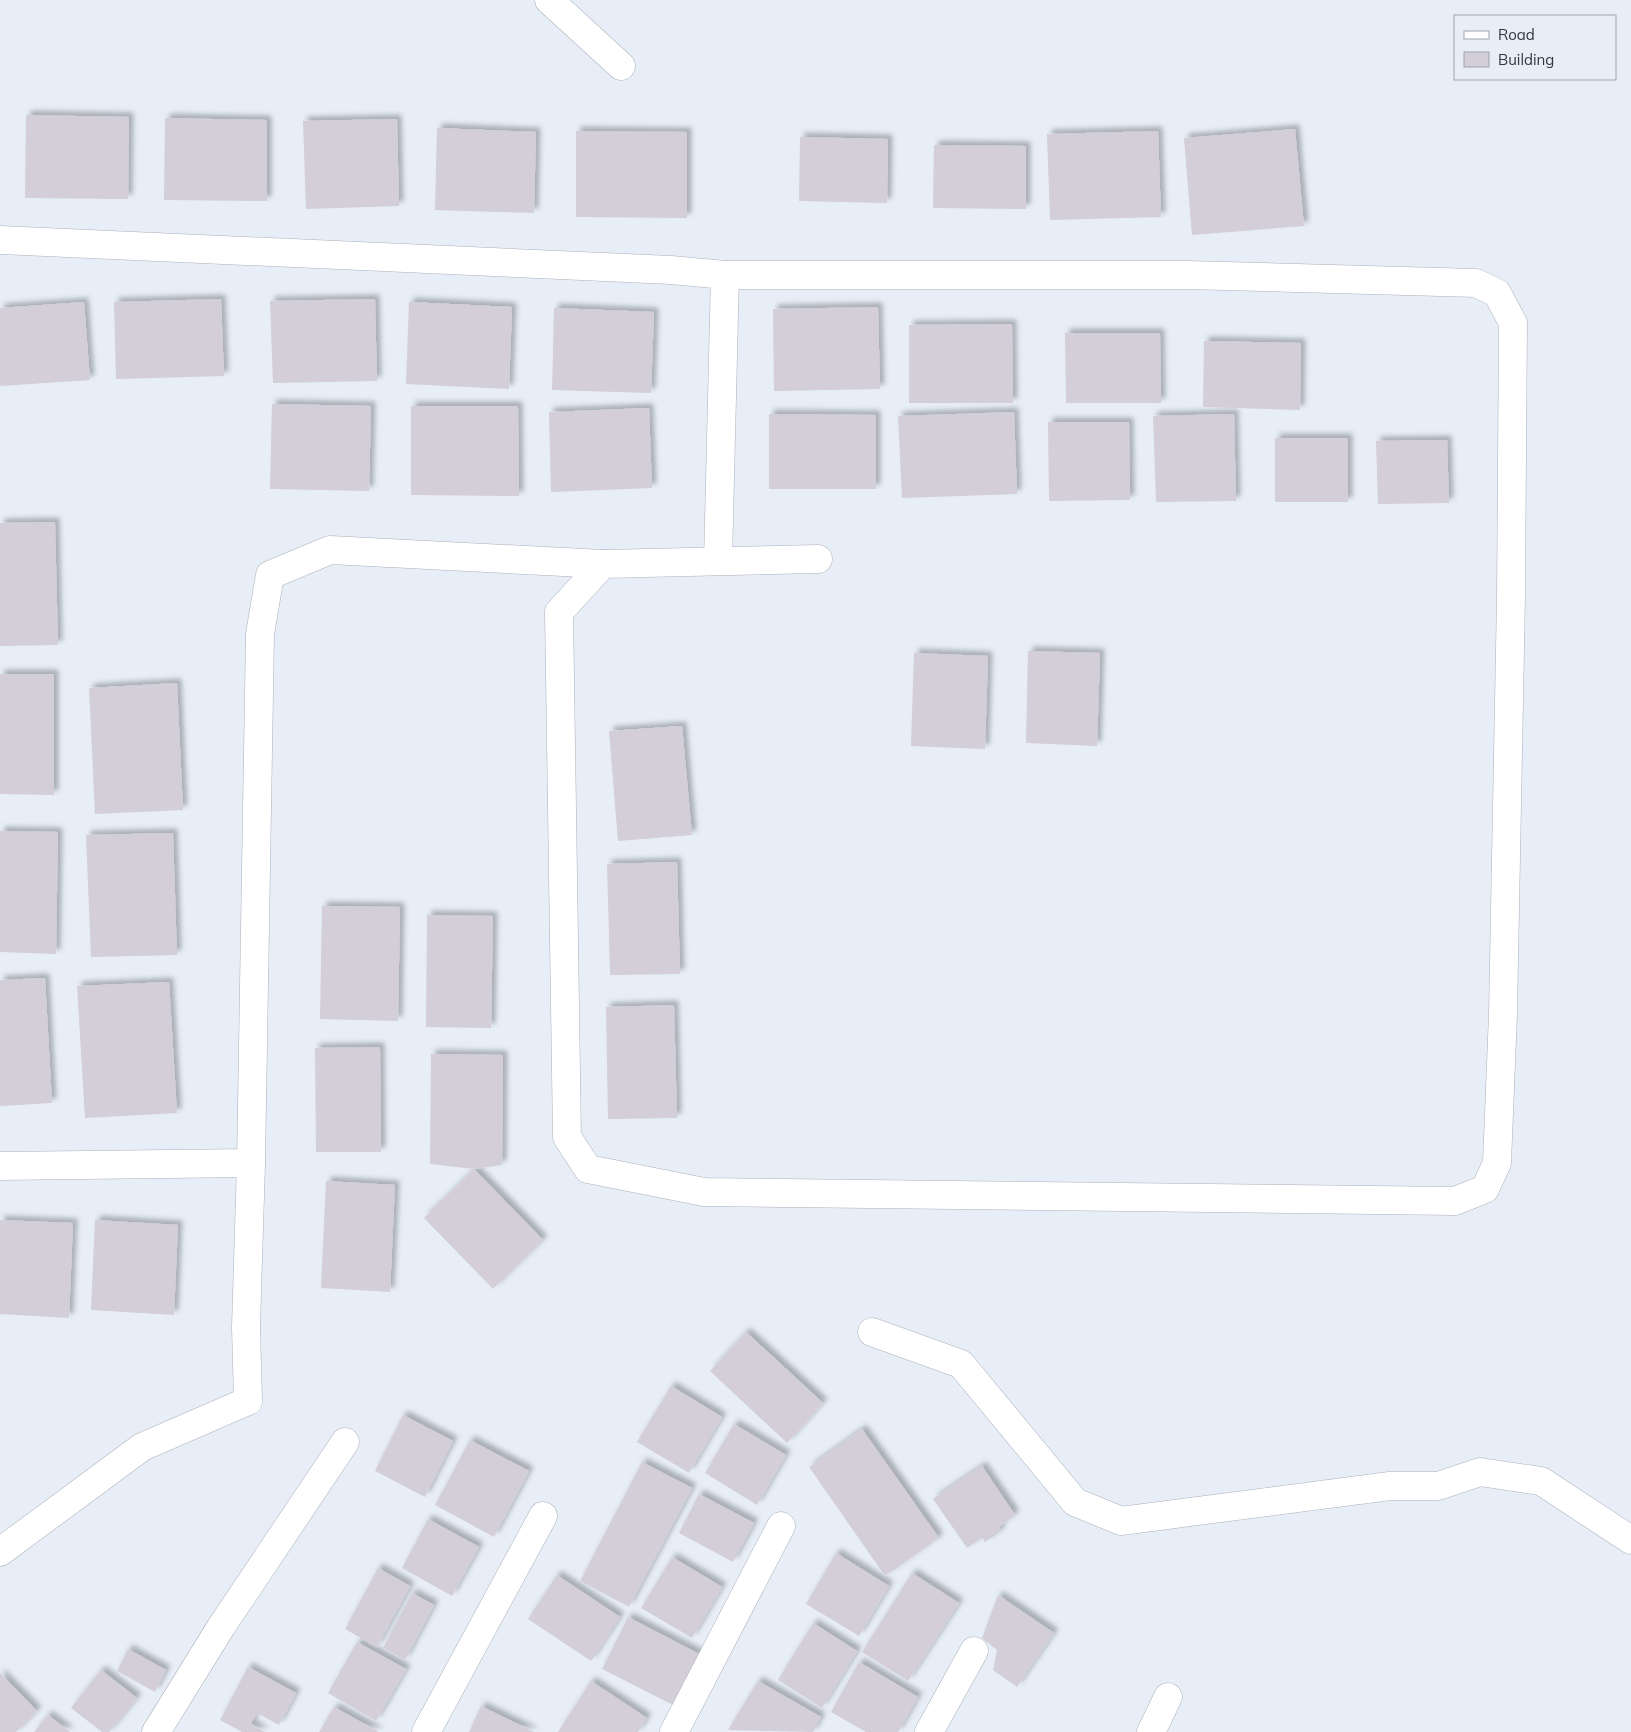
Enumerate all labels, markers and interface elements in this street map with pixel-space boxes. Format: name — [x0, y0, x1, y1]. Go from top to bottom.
legend — [1454, 15, 1616, 80]
text: Road — [1498, 25, 1535, 44]
text: Building — [1498, 50, 1554, 69]

